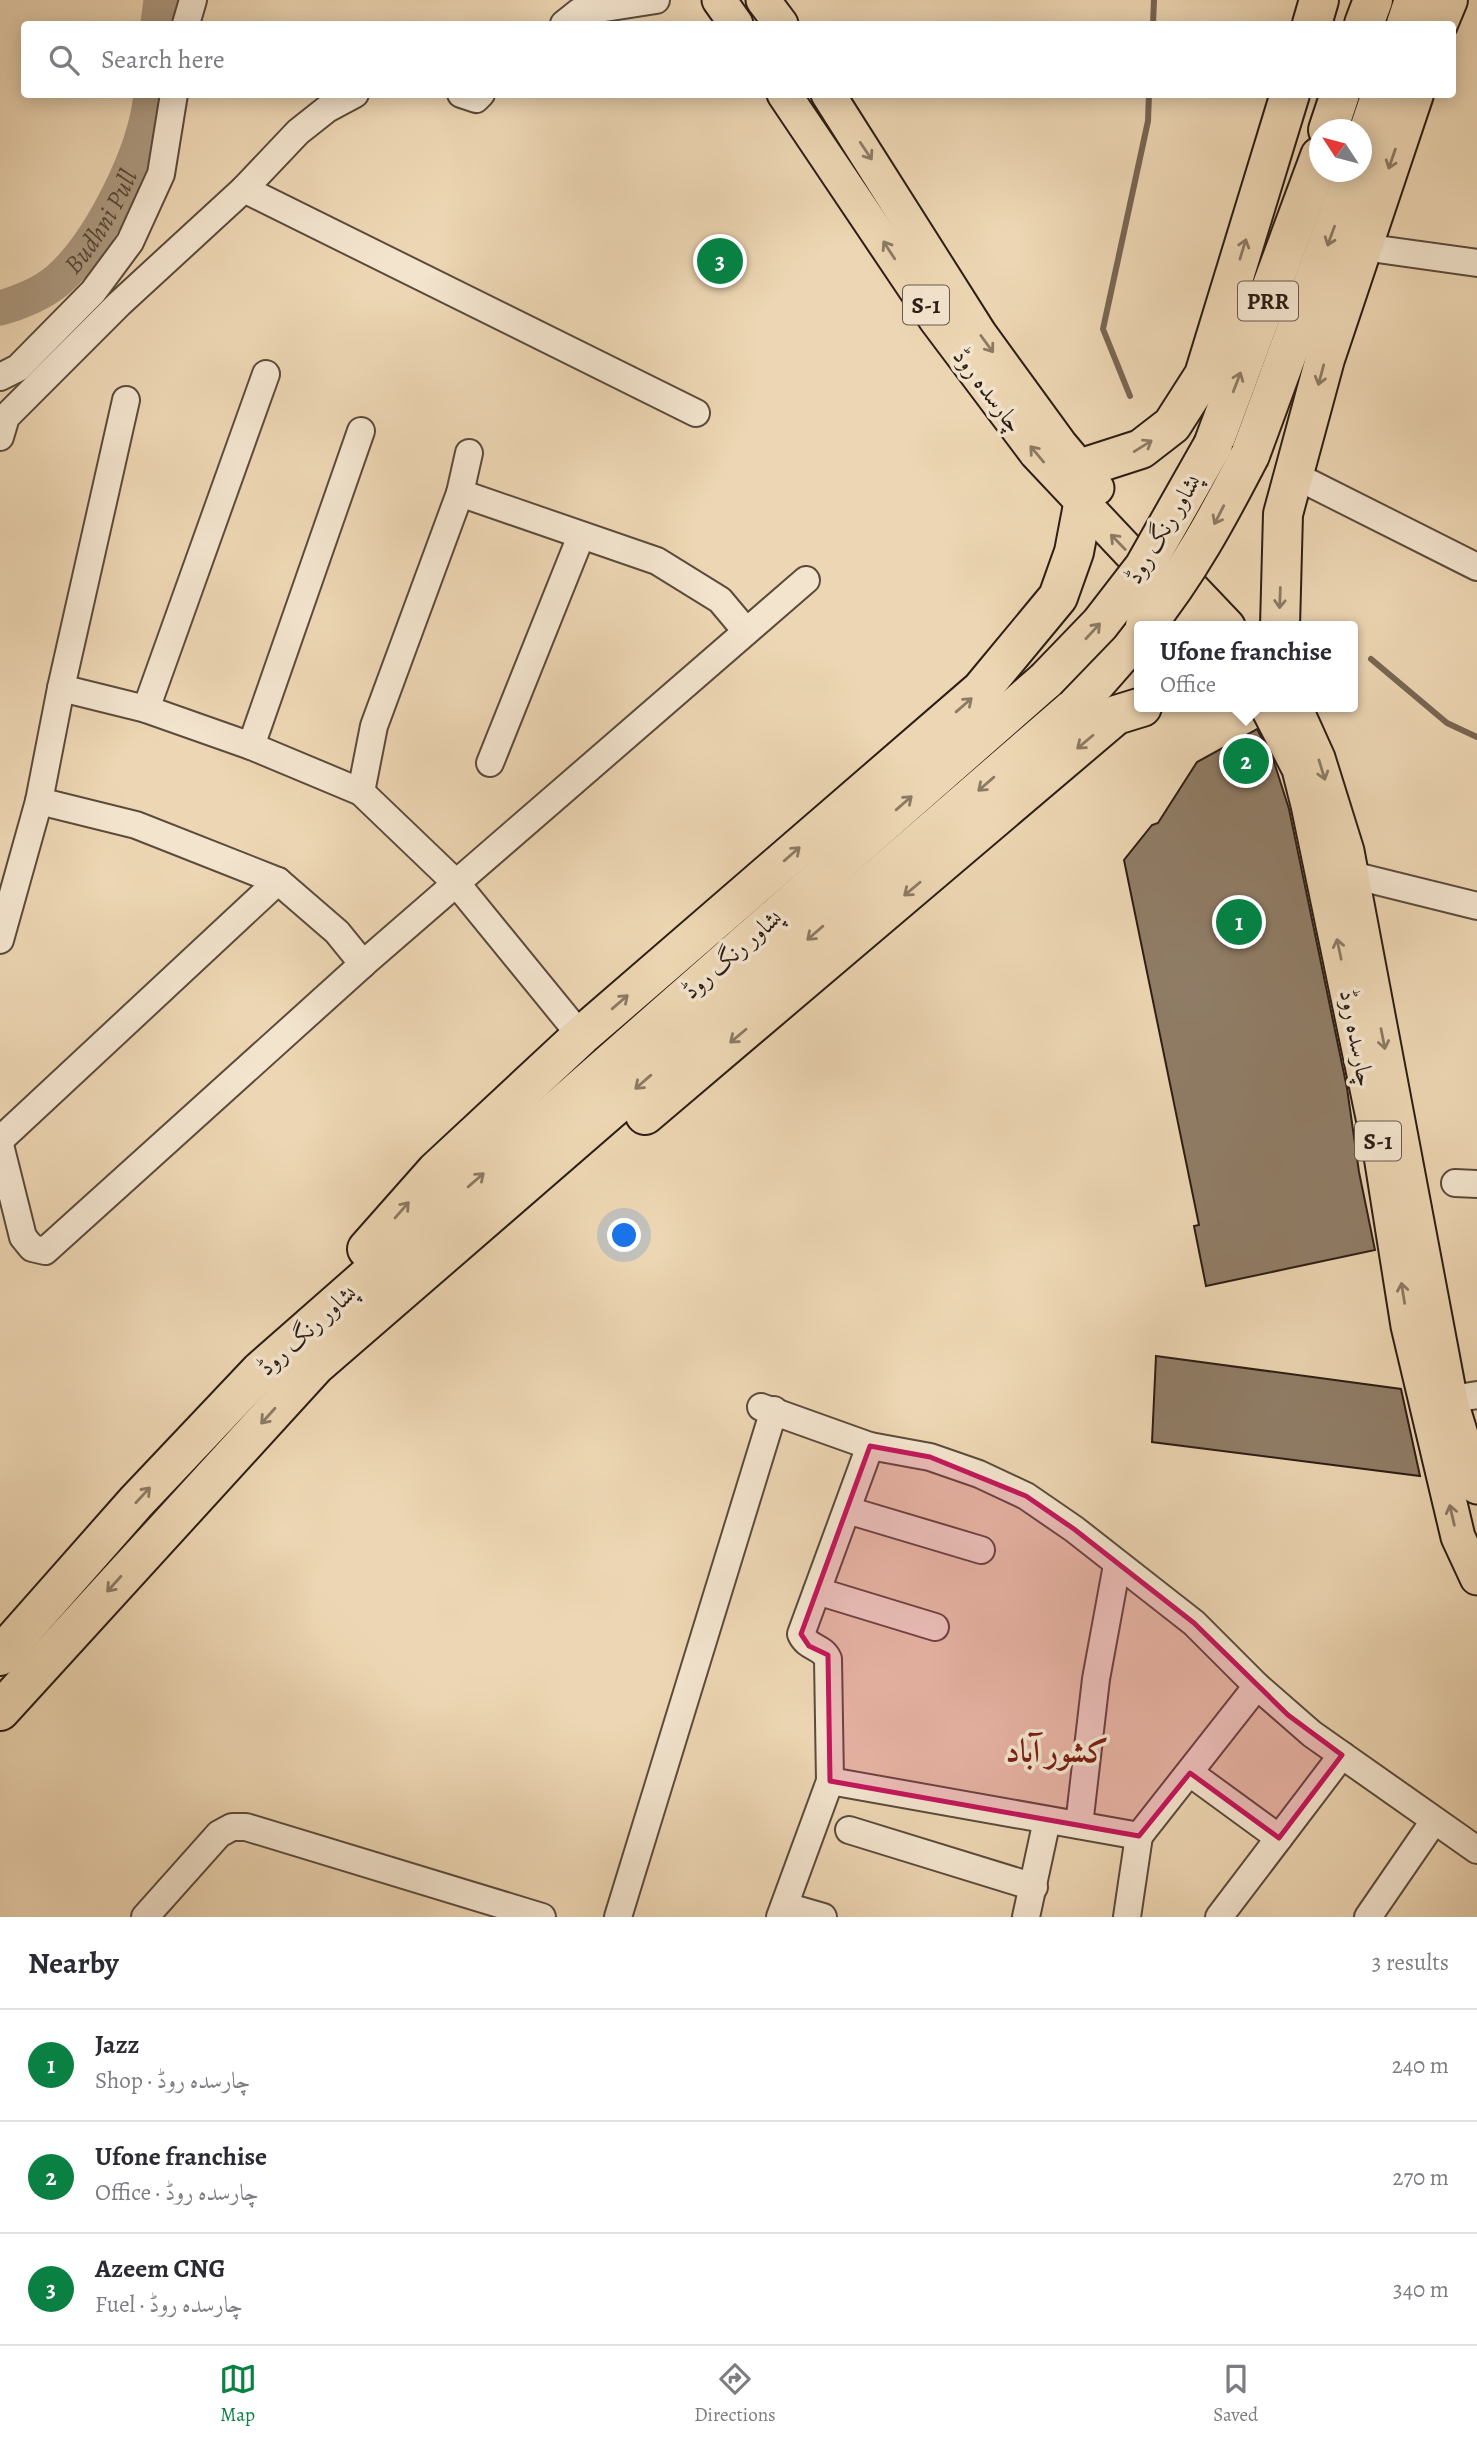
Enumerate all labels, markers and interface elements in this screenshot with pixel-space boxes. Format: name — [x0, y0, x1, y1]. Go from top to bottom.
search box — [21, 21, 1456, 98]
icon: search — [45, 41, 83, 79]
text: Search here — [101, 42, 225, 77]
north arrow — [1309, 119, 1372, 182]
one-way arrow — [858, 141, 873, 160]
one-way arrow — [1385, 148, 1397, 170]
water label: Budhni Pull — [56, 164, 146, 281]
one-way arrow — [1324, 224, 1336, 246]
pin: 3 — [697, 235, 743, 287]
one-way arrow — [1238, 238, 1250, 260]
one-way arrow — [882, 241, 897, 260]
road number: PRR — [1238, 282, 1298, 320]
road number: S-1 — [903, 286, 949, 324]
one-way arrow — [979, 334, 994, 353]
street label: چارسدہ روڈ — [945, 341, 1030, 439]
one-way arrow — [1314, 363, 1327, 386]
one-way arrow — [1232, 371, 1245, 393]
one-way arrow — [1133, 439, 1152, 454]
one-way arrow — [1029, 446, 1045, 464]
street label: پشاور رنگ روڈ — [1118, 467, 1209, 590]
one-way arrow — [1211, 505, 1225, 525]
one-way arrow — [1109, 534, 1126, 551]
one-way arrow — [1274, 586, 1287, 609]
popup — [1134, 621, 1358, 712]
one-way arrow — [1085, 622, 1101, 640]
text: Ufone franchise — [1160, 634, 1332, 669]
text: Office — [1160, 669, 1216, 700]
one-way arrow — [954, 697, 972, 713]
one-way arrow — [1076, 734, 1094, 750]
pin: 2 — [1223, 735, 1269, 787]
one-way arrow — [1316, 758, 1329, 780]
one-way arrow — [978, 776, 996, 792]
one-way arrow — [895, 795, 913, 811]
one-way arrow — [782, 846, 800, 862]
one-way arrow — [903, 881, 921, 897]
pin: 1 — [1216, 896, 1262, 948]
street label: پشاور رنگ روڈ — [675, 901, 790, 1006]
one-way arrow — [806, 925, 824, 941]
one-way arrow — [1331, 938, 1345, 961]
street label: چارسدہ روڈ — [1331, 987, 1382, 1089]
one-way arrow — [610, 994, 628, 1010]
one-way arrow — [1376, 1027, 1390, 1050]
one-way arrow — [729, 1028, 747, 1044]
one-way arrow — [634, 1074, 652, 1090]
road number: S-1 — [1355, 1122, 1401, 1160]
one-way arrow — [467, 1172, 485, 1188]
one-way arrow — [394, 1201, 410, 1219]
your location — [607, 1218, 641, 1252]
street label: پشاور رنگ روڈ — [251, 1276, 365, 1383]
one-way arrow — [1396, 1282, 1409, 1305]
one-way arrow — [259, 1407, 276, 1424]
one-way arrow — [135, 1487, 152, 1504]
one-way arrow — [1445, 1504, 1459, 1527]
one-way arrow — [106, 1575, 123, 1592]
district label: کشور آباد — [1005, 1729, 1109, 1773]
text: Nearby — [28, 1943, 119, 1983]
text: 3 results — [1372, 1947, 1449, 1978]
text: Jazz — [95, 2027, 139, 2062]
text: 1 — [47, 2050, 55, 2081]
text: 240 m — [1392, 2050, 1449, 2081]
text: Shop · چارسدہ روڈ — [95, 2065, 251, 2096]
text: Ufone franchise — [95, 2139, 267, 2174]
text: 2 — [45, 2162, 57, 2193]
text: 270 m — [1392, 2162, 1449, 2193]
text: Office · چارسدہ روڈ — [95, 2177, 259, 2208]
text: Azeem CNG — [95, 2251, 225, 2286]
text: 3 — [46, 2274, 56, 2305]
text: 340 m — [1393, 2274, 1449, 2305]
text: Fuel · چارسدہ روڈ — [95, 2289, 243, 2320]
tab: Map — [219, 2360, 257, 2428]
tab: Directions — [694, 2360, 776, 2428]
tab: Saved — [1213, 2360, 1258, 2428]

